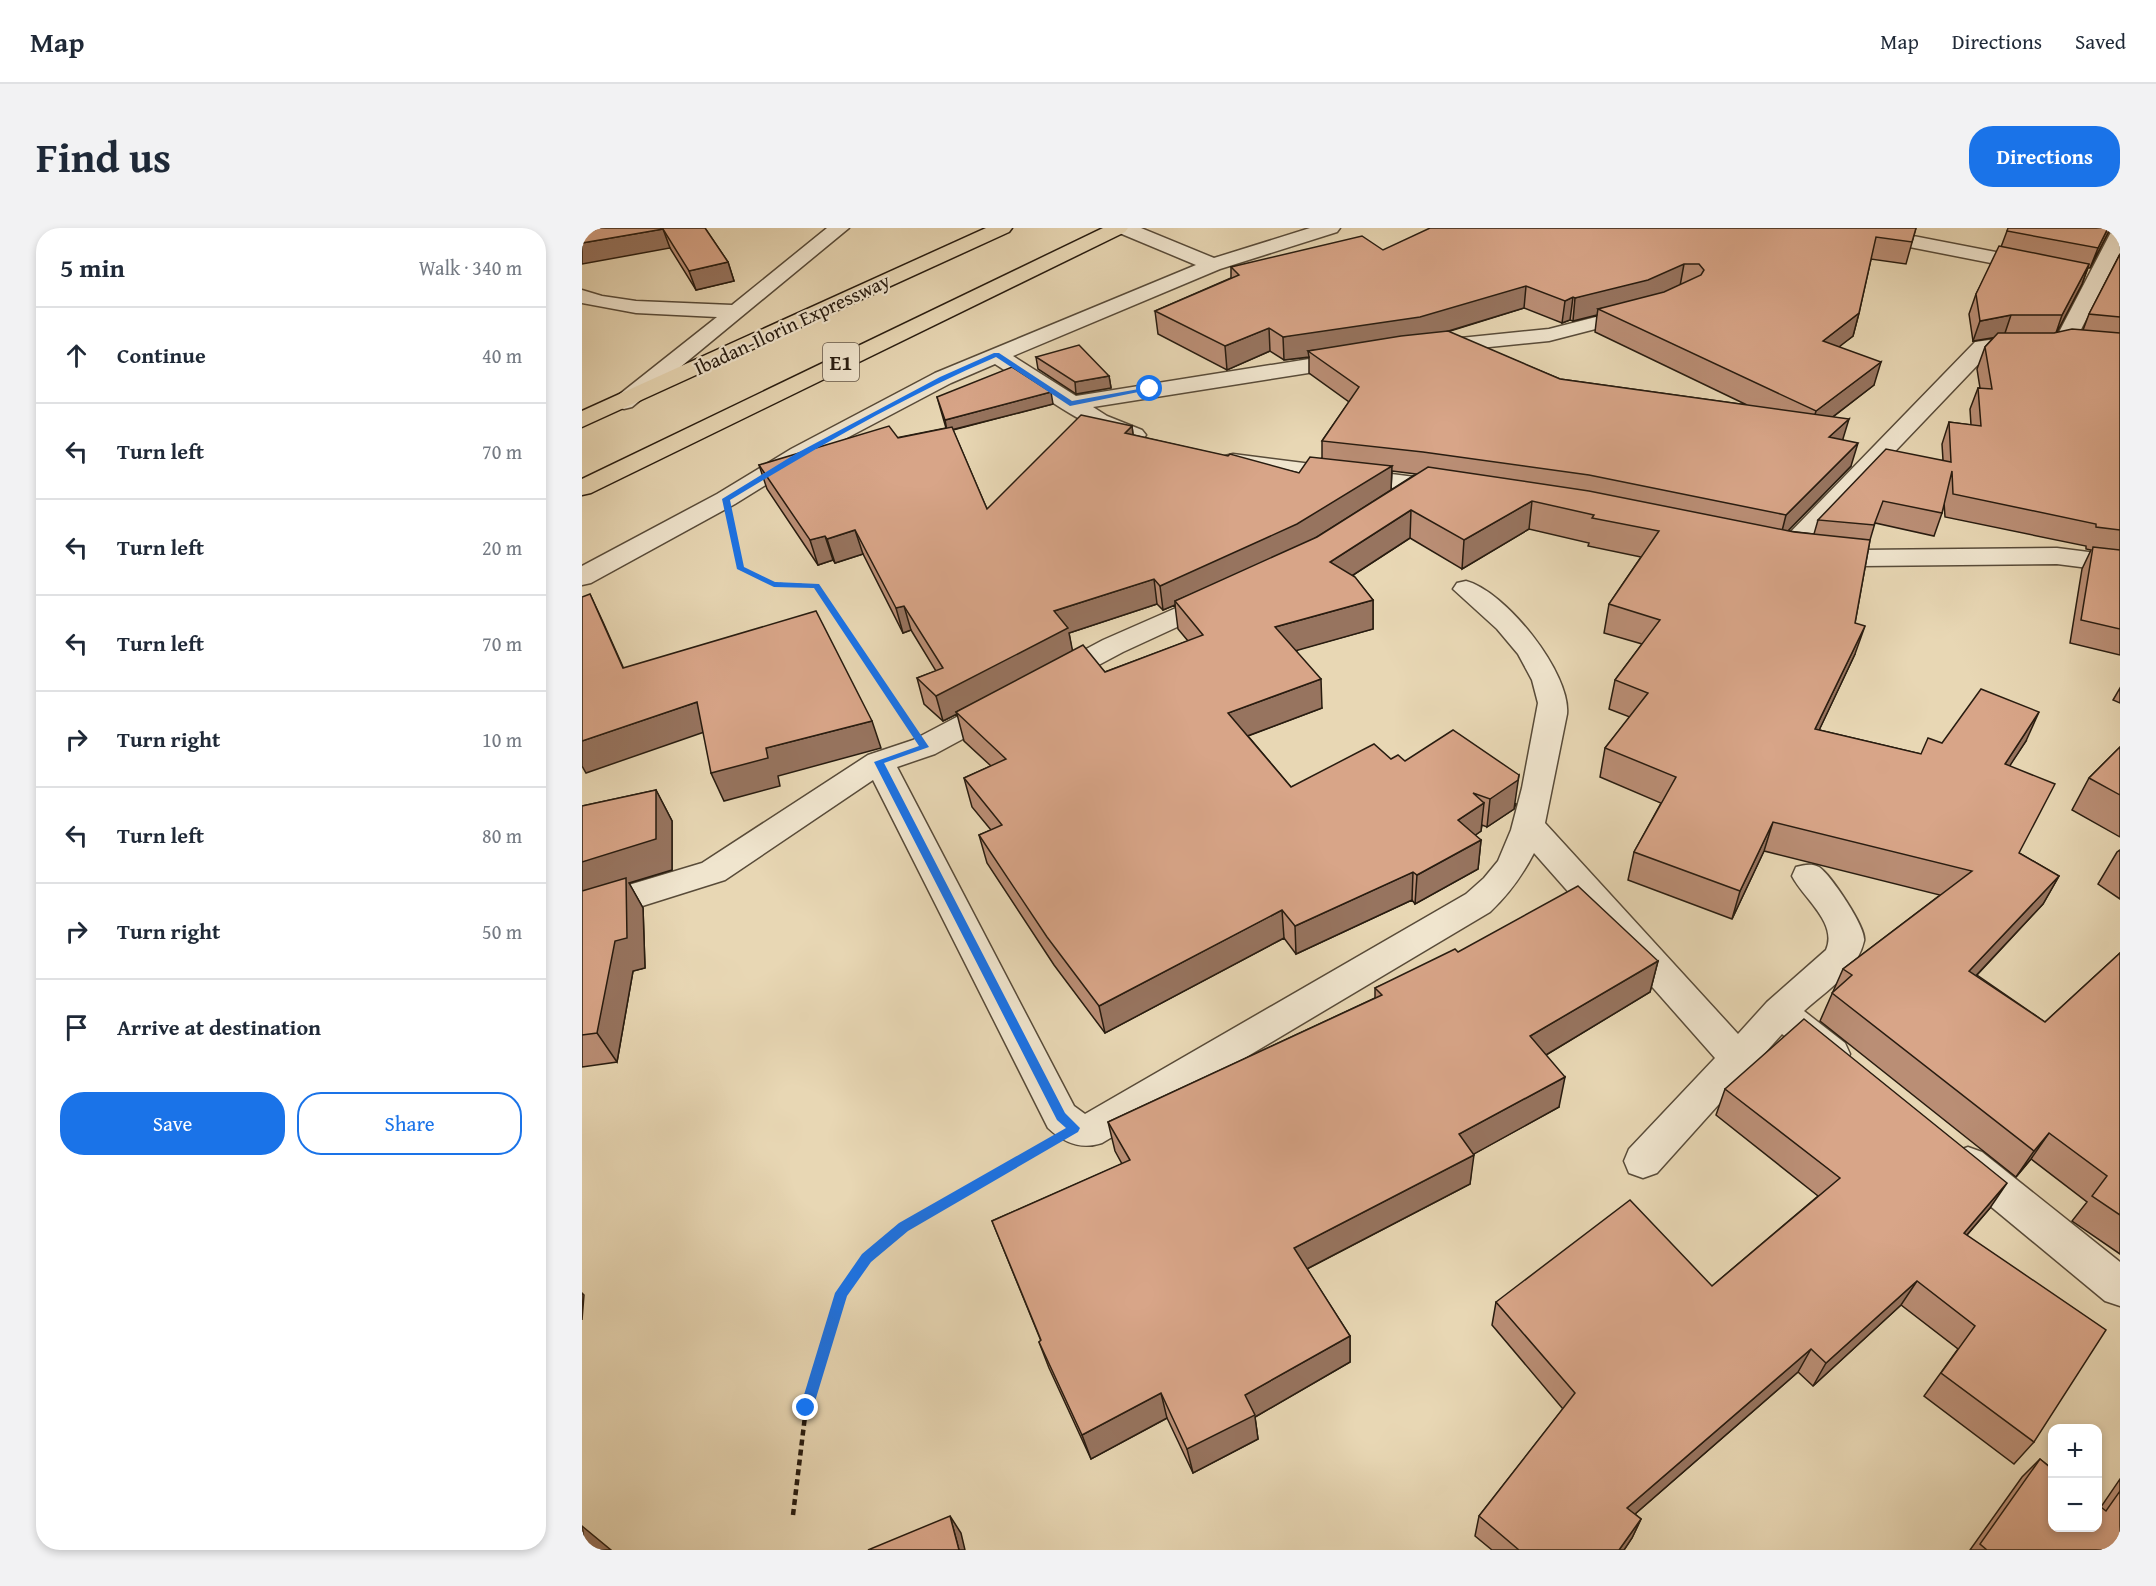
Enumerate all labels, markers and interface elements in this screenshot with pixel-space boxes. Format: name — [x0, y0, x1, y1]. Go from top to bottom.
text: Map — [30, 21, 84, 62]
text: Map — [1880, 26, 1919, 57]
text: Directions — [1952, 26, 2042, 57]
text: Saved — [2075, 26, 2126, 57]
text: Find us — [36, 126, 171, 187]
button: Directions — [1969, 126, 2120, 187]
text: 5 min — [60, 248, 125, 287]
text: Walk · 340 m — [419, 253, 522, 282]
street label: Ibadan-Ilorin Expressway — [689, 265, 895, 382]
icon: ahead — [60, 339, 93, 372]
text: Continue — [117, 339, 206, 371]
text: 40 m — [482, 341, 522, 370]
road number: E1 — [823, 343, 859, 381]
route start — [1136, 375, 1162, 401]
icon: left — [60, 435, 93, 468]
text: Turn left — [117, 435, 204, 467]
text: 70 m — [482, 437, 522, 466]
icon: left — [60, 531, 93, 564]
text: Turn left — [117, 531, 204, 563]
text: 20 m — [482, 533, 522, 562]
icon: left — [60, 627, 93, 660]
text: Turn left — [117, 627, 204, 659]
text: 70 m — [482, 629, 522, 658]
icon: right — [60, 723, 93, 756]
text: Turn right — [117, 723, 220, 755]
text: 10 m — [482, 725, 522, 754]
icon: left — [60, 819, 93, 852]
text: Turn left — [117, 819, 204, 851]
text: 80 m — [482, 821, 522, 850]
icon: right — [60, 915, 93, 948]
text: Turn right — [117, 915, 220, 947]
text: 50 m — [482, 917, 522, 946]
icon: arrive — [60, 1011, 93, 1044]
text: Arrive at destination — [117, 1011, 321, 1043]
button: Save — [60, 1092, 285, 1155]
button: Share — [297, 1092, 522, 1155]
route end — [792, 1394, 818, 1420]
map controls — [2048, 1424, 2102, 1532]
button: + — [2048, 1424, 2102, 1478]
button: − — [2048, 1478, 2102, 1532]

